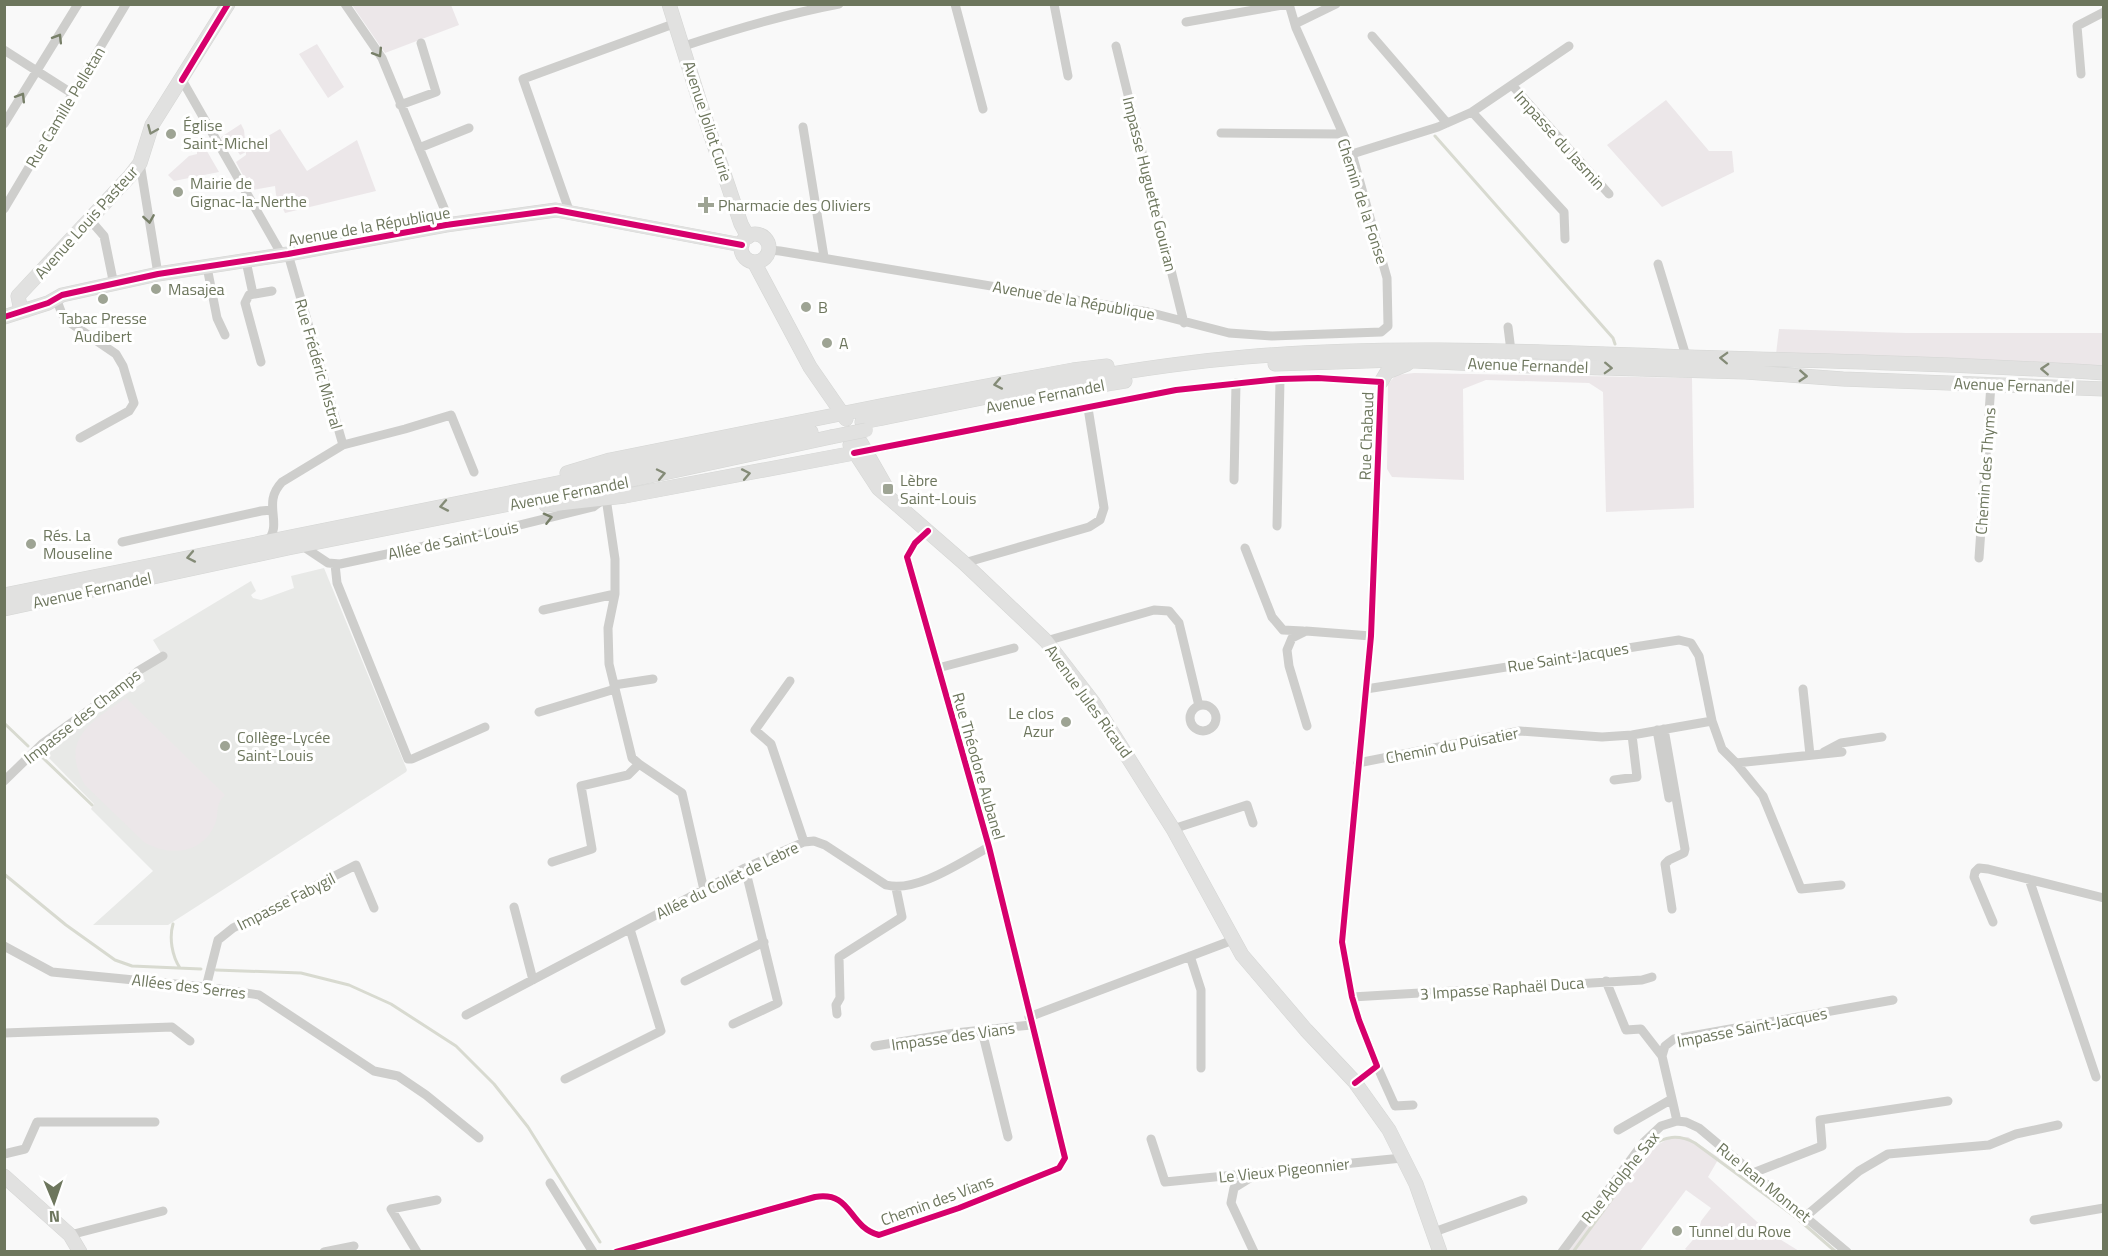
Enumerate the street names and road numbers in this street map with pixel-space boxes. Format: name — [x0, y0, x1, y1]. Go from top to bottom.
street label: Rue Camille Pelletan — [19, 42, 111, 172]
street label: Avenue Joliot Curie — [677, 58, 739, 184]
street label: Impasse du Jasmin — [1509, 85, 1611, 195]
street label: Impasse Huguette Gouiran — [1117, 94, 1183, 274]
street label: Chemin de la Fonse — [1331, 135, 1395, 267]
street label: Avenue Louis Pasteur — [29, 160, 144, 284]
street label: Avenue de la République — [286, 200, 452, 252]
street label: Avenue de la République — [991, 274, 1157, 326]
street label: Rue Frédéric Mistral — [289, 296, 349, 432]
street label: Avenue Fernandel — [1467, 351, 1589, 379]
street label: Avenue Fernandel — [1953, 371, 2075, 399]
street label: Avenue Fernandel — [983, 373, 1107, 419]
street label: Rue Chabaud — [1352, 391, 1380, 481]
street label: Chemin des Thyms — [1969, 407, 2001, 535]
street label: Avenue Fernandel — [507, 470, 631, 516]
street label: Allée de Saint-Louis — [385, 514, 521, 566]
street label: Avenue Fernandel — [30, 566, 154, 614]
street label: Rue Saint-Jacques — [1506, 636, 1630, 678]
street label: Avenue Jules Ricaud — [1040, 639, 1138, 763]
street label: Impasse des Champs — [19, 663, 145, 769]
street label: Rue Théodore Aubanel — [946, 690, 1012, 842]
street label: Chemin du Puisatier — [1384, 720, 1521, 770]
street label: Allée du Collet de Lebre — [652, 835, 802, 925]
street label: Impasse Fabygil — [233, 866, 339, 936]
street label: Allées des Serres — [131, 967, 247, 1005]
street label: 3 Impasse Raphaël Duca — [1419, 970, 1585, 1006]
street label: Impasse Saint-Jacques — [1675, 1001, 1829, 1053]
street label: Impasse des Vians — [890, 1015, 1016, 1057]
street label: Rue Adolphe Sax — [1575, 1126, 1665, 1228]
street label: Rue Jean Monnet — [1712, 1136, 1817, 1228]
street label: Le Vieux Pigeonnier — [1217, 1151, 1351, 1189]
street label: Chemin des Vians — [877, 1168, 997, 1232]

